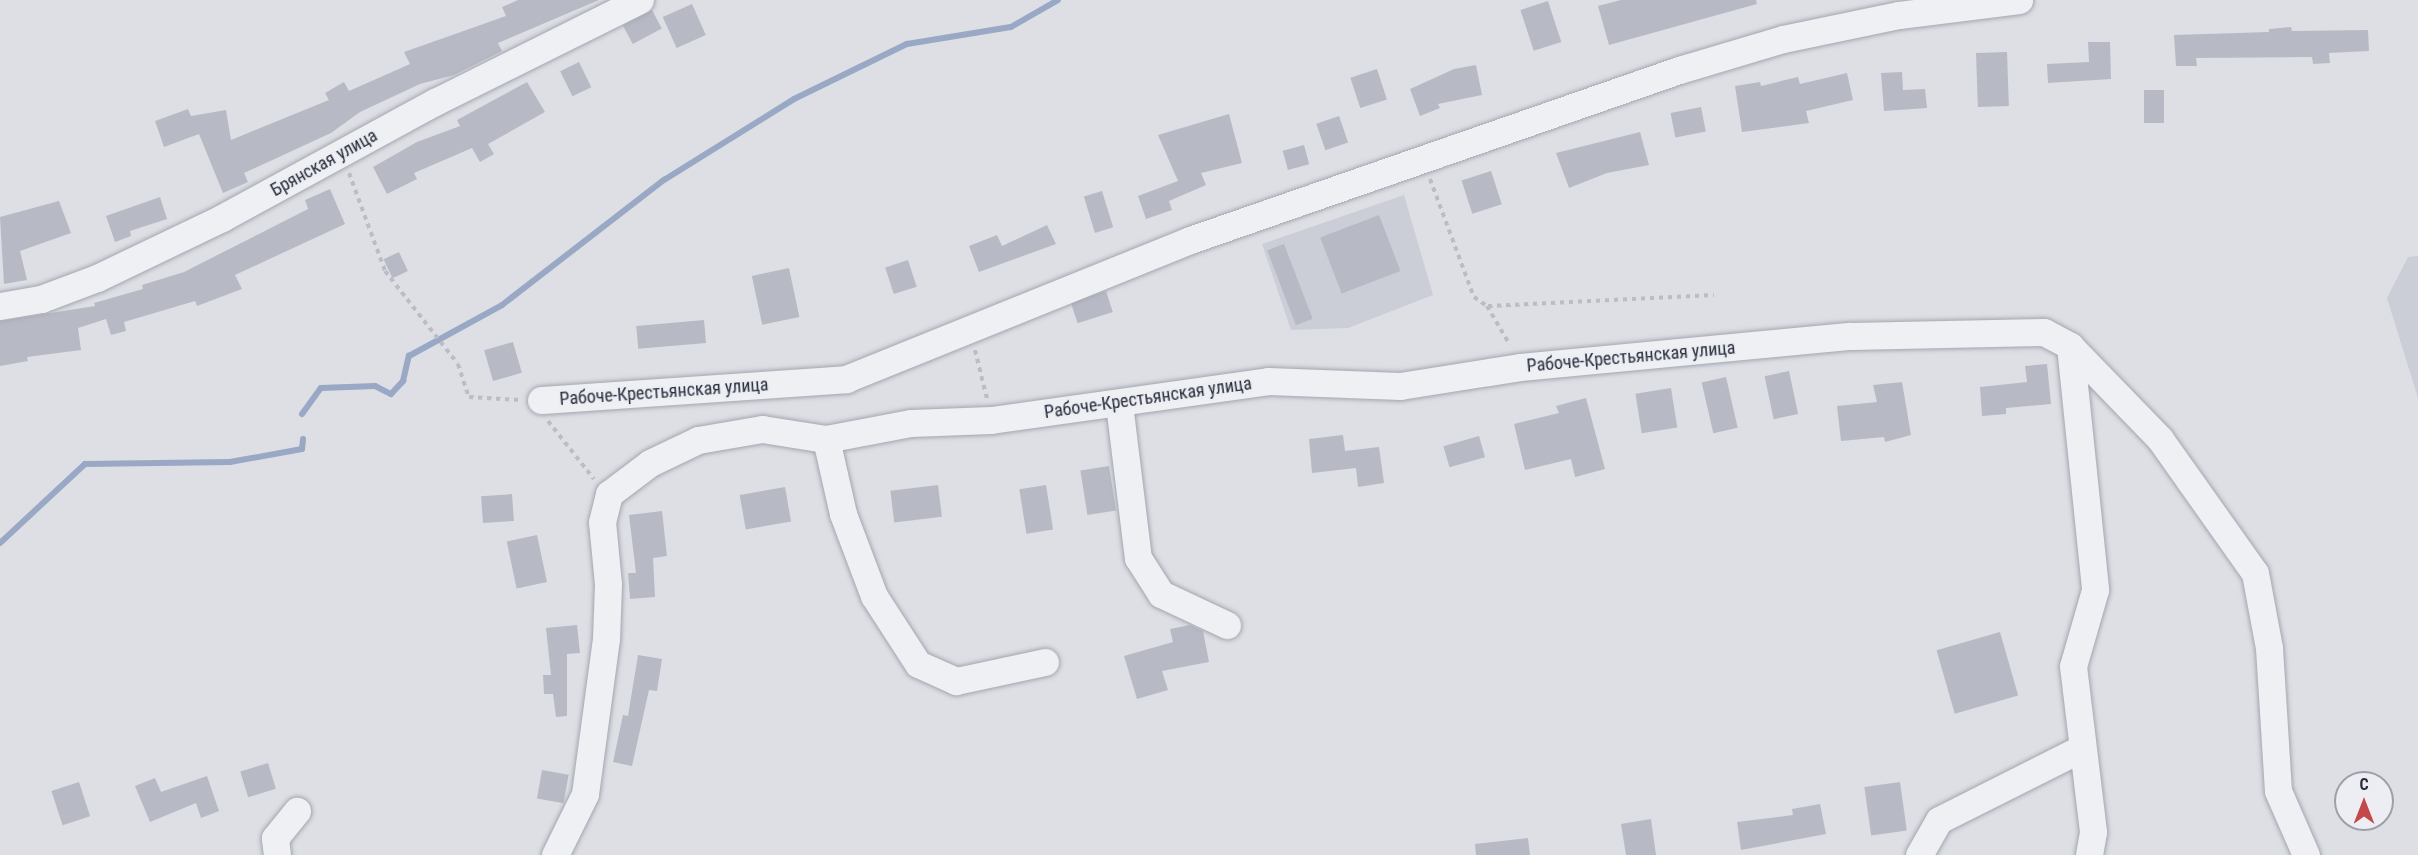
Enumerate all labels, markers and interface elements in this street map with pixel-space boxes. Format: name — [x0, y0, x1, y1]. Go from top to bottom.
street label: Брянская улица — [267, 125, 381, 201]
street label: Рабоче-Крестьянская улица — [1526, 337, 1736, 377]
street label: Рабоче-Крестьянская улица — [1043, 373, 1253, 423]
street label: Рабоче-Крестьянская улица — [559, 374, 769, 410]
north arrow — [2334, 771, 2394, 831]
text: С — [2359, 775, 2369, 794]

